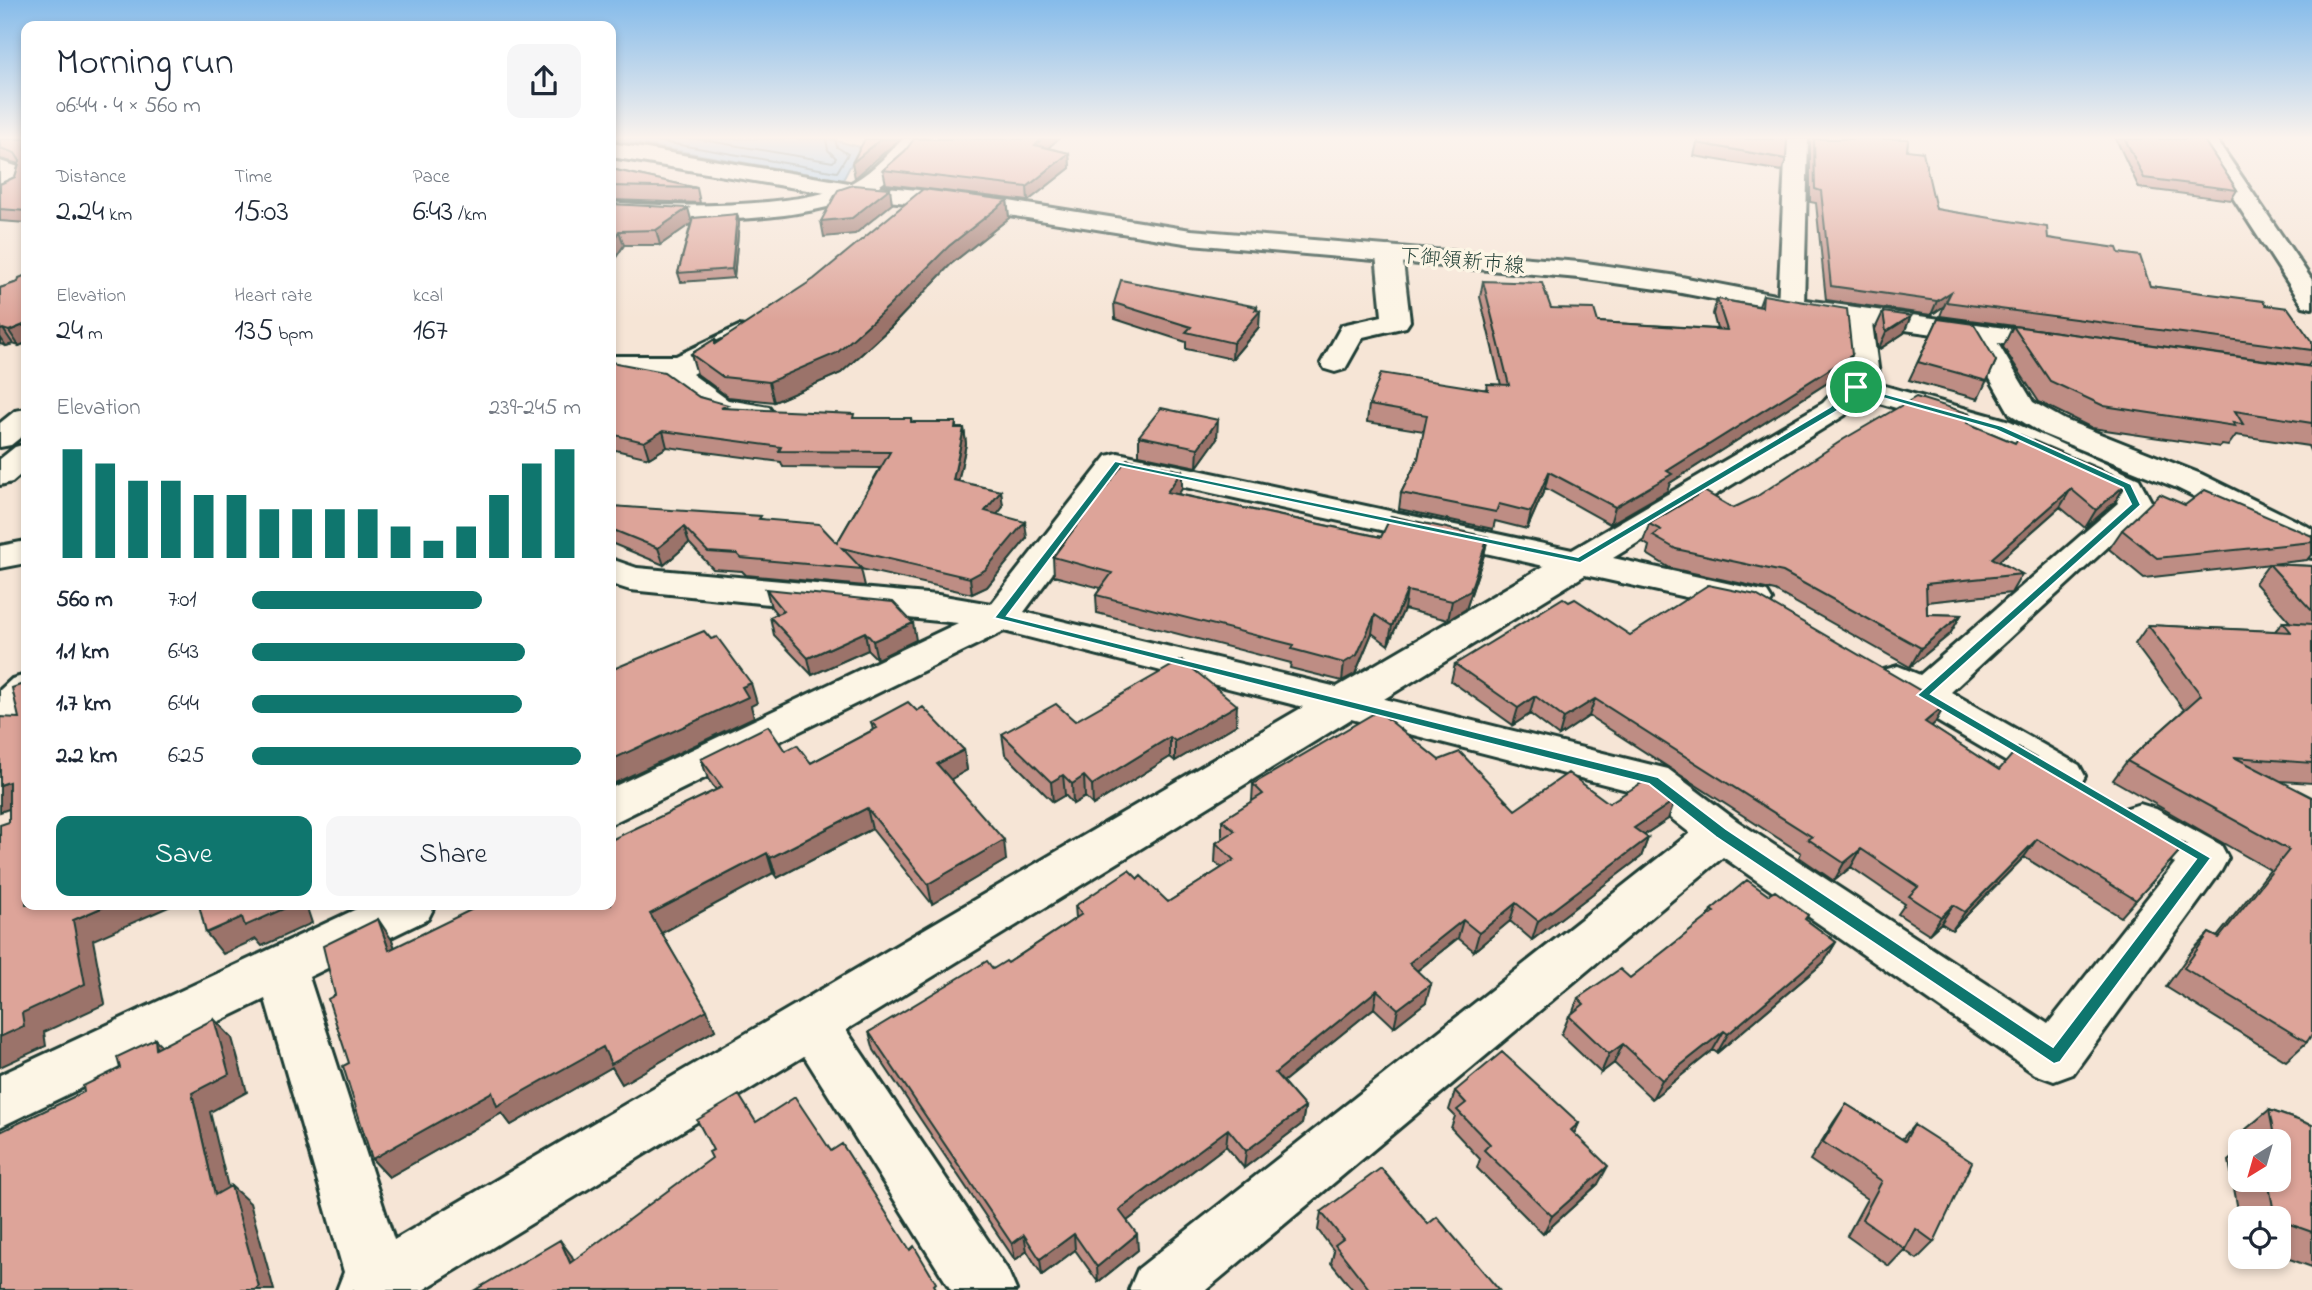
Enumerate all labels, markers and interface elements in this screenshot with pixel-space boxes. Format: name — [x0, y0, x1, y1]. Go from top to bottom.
text: Morning run — [56, 36, 234, 92]
button: share — [507, 44, 581, 118]
text: 06:44 · 4 × 560 m — [56, 90, 201, 123]
text: Distance — [56, 164, 126, 191]
text: Time — [234, 164, 272, 191]
text: Pace — [413, 164, 450, 191]
text: 2.24 — [56, 191, 104, 235]
text: 15:03 — [234, 191, 289, 235]
text: 6:43 — [413, 191, 453, 235]
text: km — [104, 202, 132, 229]
text: /km — [453, 202, 487, 229]
street label: 下御領新市線 — [1398, 242, 1526, 282]
text: Elevation — [56, 283, 126, 310]
text: Heart rate — [234, 283, 312, 310]
text: kcal — [413, 283, 443, 310]
text: 24 — [56, 310, 83, 354]
text: 135 — [234, 310, 273, 354]
text: 167 — [413, 310, 448, 354]
text: m — [83, 321, 103, 348]
text: bpm — [273, 321, 313, 348]
pin — [1826, 357, 1886, 417]
icon: arrive — [1837, 368, 1875, 406]
text: Elevation — [56, 392, 141, 425]
text: 239–245 m — [489, 392, 581, 425]
text: 560 m — [56, 584, 113, 617]
text: 7:01 — [168, 584, 197, 617]
text: 1.1 km — [56, 636, 109, 669]
text: 6:43 — [168, 636, 199, 669]
text: 1.7 km — [56, 688, 111, 721]
text: 6:44 — [168, 688, 199, 721]
text: 2.2 km — [56, 740, 117, 773]
text: 6:25 — [168, 740, 205, 773]
button: Save — [56, 816, 312, 896]
button: Share — [326, 816, 581, 896]
north arrow — [2228, 1129, 2291, 1192]
map controls — [2228, 1129, 2291, 1269]
button: locate — [2228, 1206, 2291, 1269]

